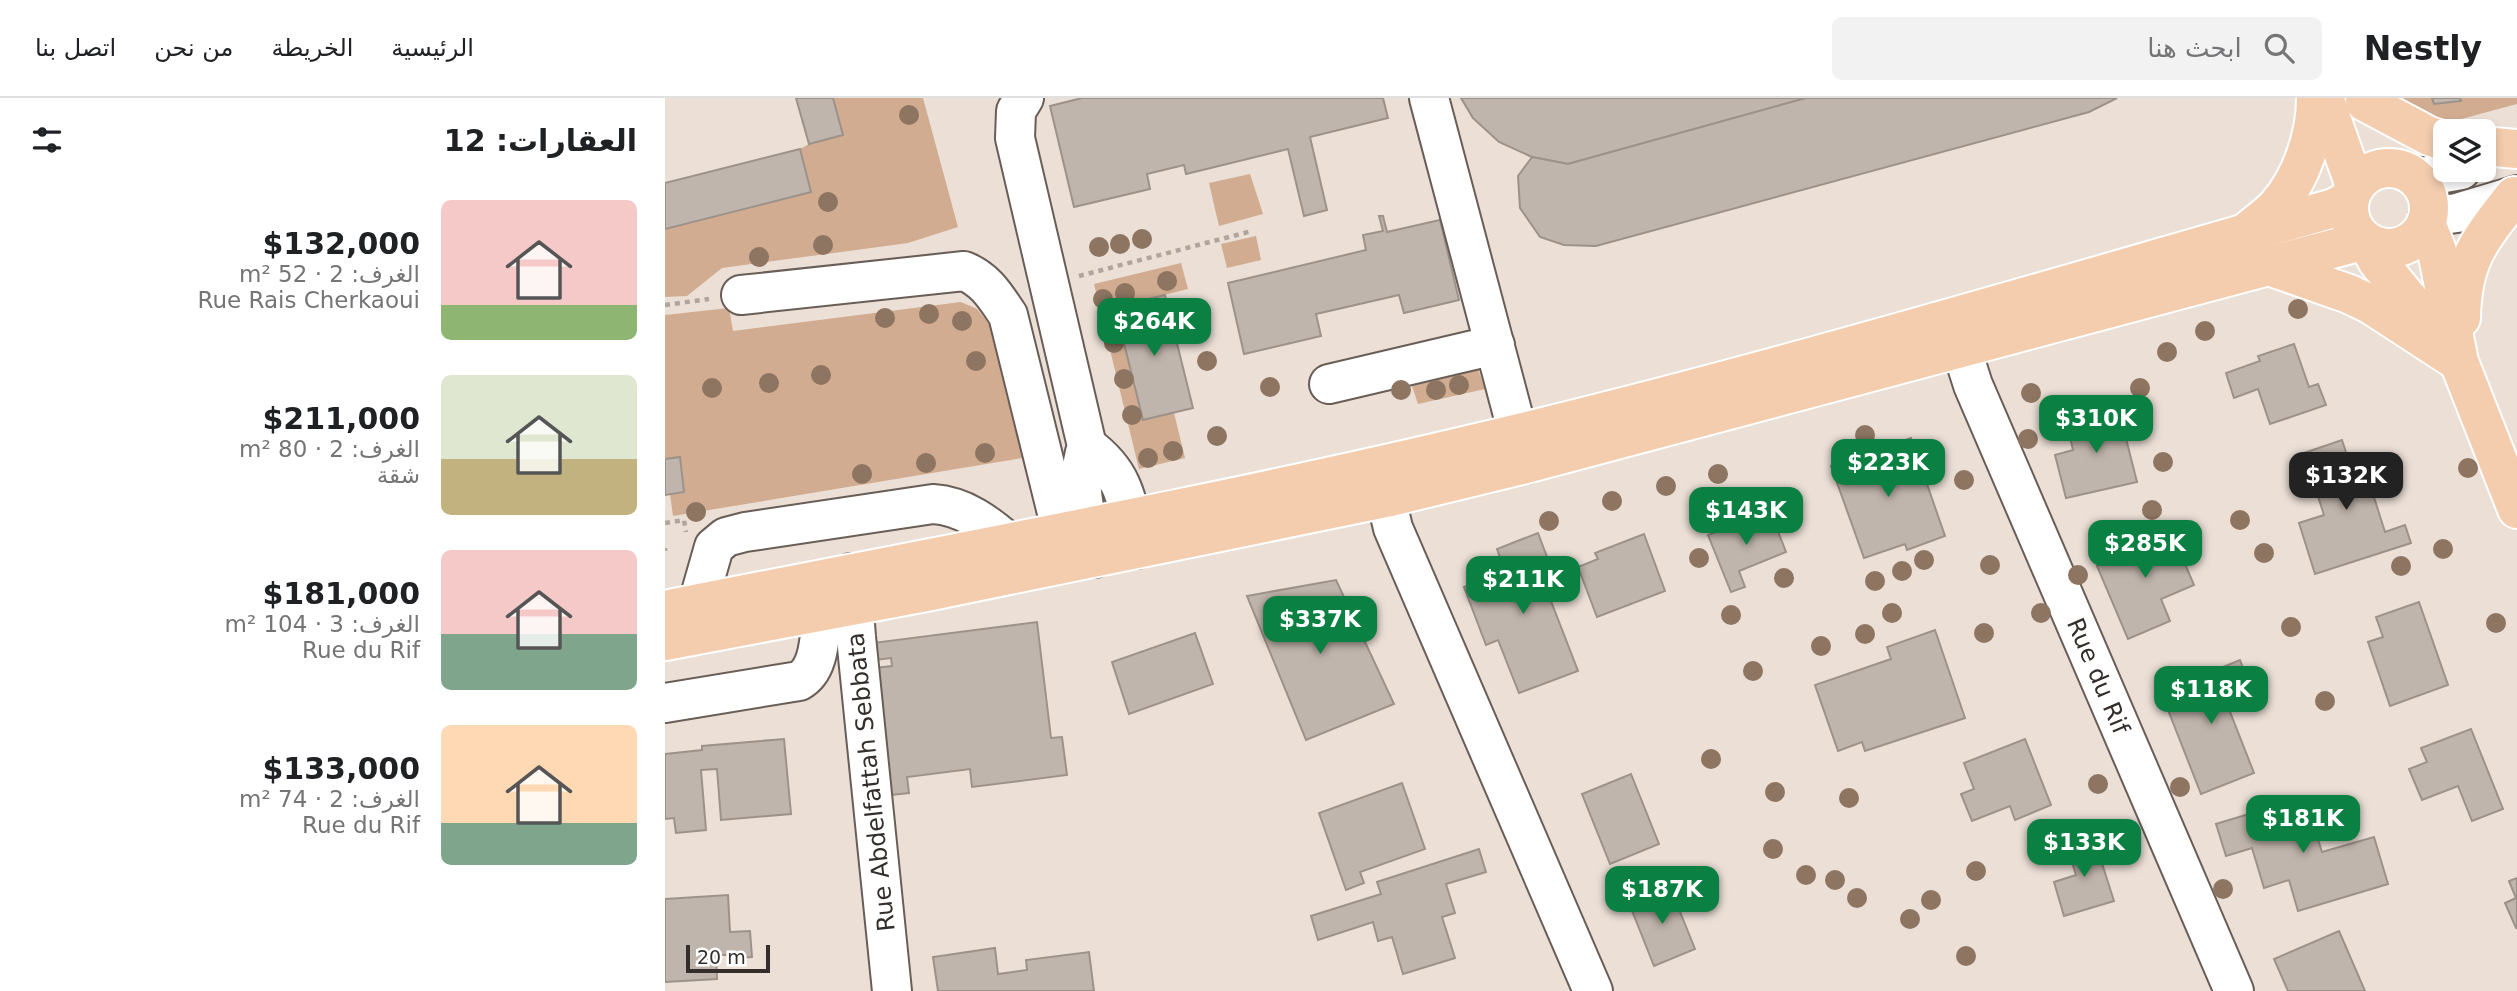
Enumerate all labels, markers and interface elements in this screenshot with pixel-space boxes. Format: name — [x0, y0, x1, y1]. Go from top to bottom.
search box — [1832, 17, 2322, 80]
icon: search — [2260, 29, 2298, 67]
text: Nestly — [2364, 29, 2482, 68]
text: ابحث هنا — [2147, 33, 2242, 63]
text: اتصل بنا — [35, 34, 116, 62]
text: من نحن — [154, 34, 233, 62]
text: الخريطة — [271, 34, 353, 62]
text: الرئيسية — [391, 34, 474, 62]
map controls — [2433, 119, 2496, 182]
button: layers — [2433, 119, 2496, 182]
icon: filters — [28, 121, 66, 159]
text: العقارات: 12 — [444, 123, 637, 158]
text: $132,000 — [262, 226, 420, 261]
icon: home — [497, 228, 581, 312]
text: الغرف: 2 · 52 m² — [239, 261, 420, 287]
text: Rue Rais Cherkaoui — [197, 287, 420, 313]
pin: $264K — [1105, 299, 1203, 358]
text: $264K — [1113, 308, 1195, 334]
pin: $310K — [2047, 396, 2145, 455]
text: $211,000 — [262, 401, 420, 436]
icon: home — [497, 403, 581, 487]
text: $310K — [2055, 405, 2137, 431]
text: الغرف: 2 · 80 m² — [239, 436, 420, 462]
pin: $223K — [1839, 440, 1937, 499]
text: $223K — [1847, 449, 1929, 475]
pin: $132K — [2297, 452, 2395, 512]
text: شقة — [377, 462, 420, 488]
text: $132K — [2305, 462, 2387, 488]
pin: $143K — [1697, 488, 1795, 547]
text: $143K — [1705, 497, 1787, 523]
pin: $285K — [2096, 520, 2194, 580]
text: $285K — [2104, 530, 2186, 556]
pin: $211K — [1474, 556, 1572, 616]
text: $211K — [1482, 566, 1564, 592]
text: $181,000 — [262, 576, 420, 611]
icon: home — [497, 578, 581, 662]
pin: $337K — [1271, 596, 1369, 656]
text: $337K — [1279, 606, 1361, 632]
text: الغرف: 3 · 104 m² — [224, 611, 420, 637]
street label: Rue du Rif — [2061, 614, 2135, 739]
street label: Rue Abdelfattah Sebbata — [841, 631, 901, 933]
text: Rue du Rif — [302, 637, 420, 663]
pin: $118K — [2162, 666, 2260, 726]
text: $118K — [2170, 676, 2252, 702]
text: $133,000 — [262, 751, 420, 786]
icon: home — [497, 753, 581, 837]
text: الغرف: 2 · 74 m² — [239, 786, 420, 812]
pin: $181K — [2254, 796, 2352, 855]
text: $181K — [2262, 805, 2344, 831]
text: Rue du Rif — [302, 812, 420, 838]
pin: $133K — [2035, 820, 2133, 879]
text: $133K — [2043, 829, 2125, 855]
pin: $187K — [1613, 866, 1711, 926]
text: $187K — [1621, 876, 1703, 902]
scale bar — [686, 942, 770, 974]
text: 20 m — [697, 946, 746, 968]

